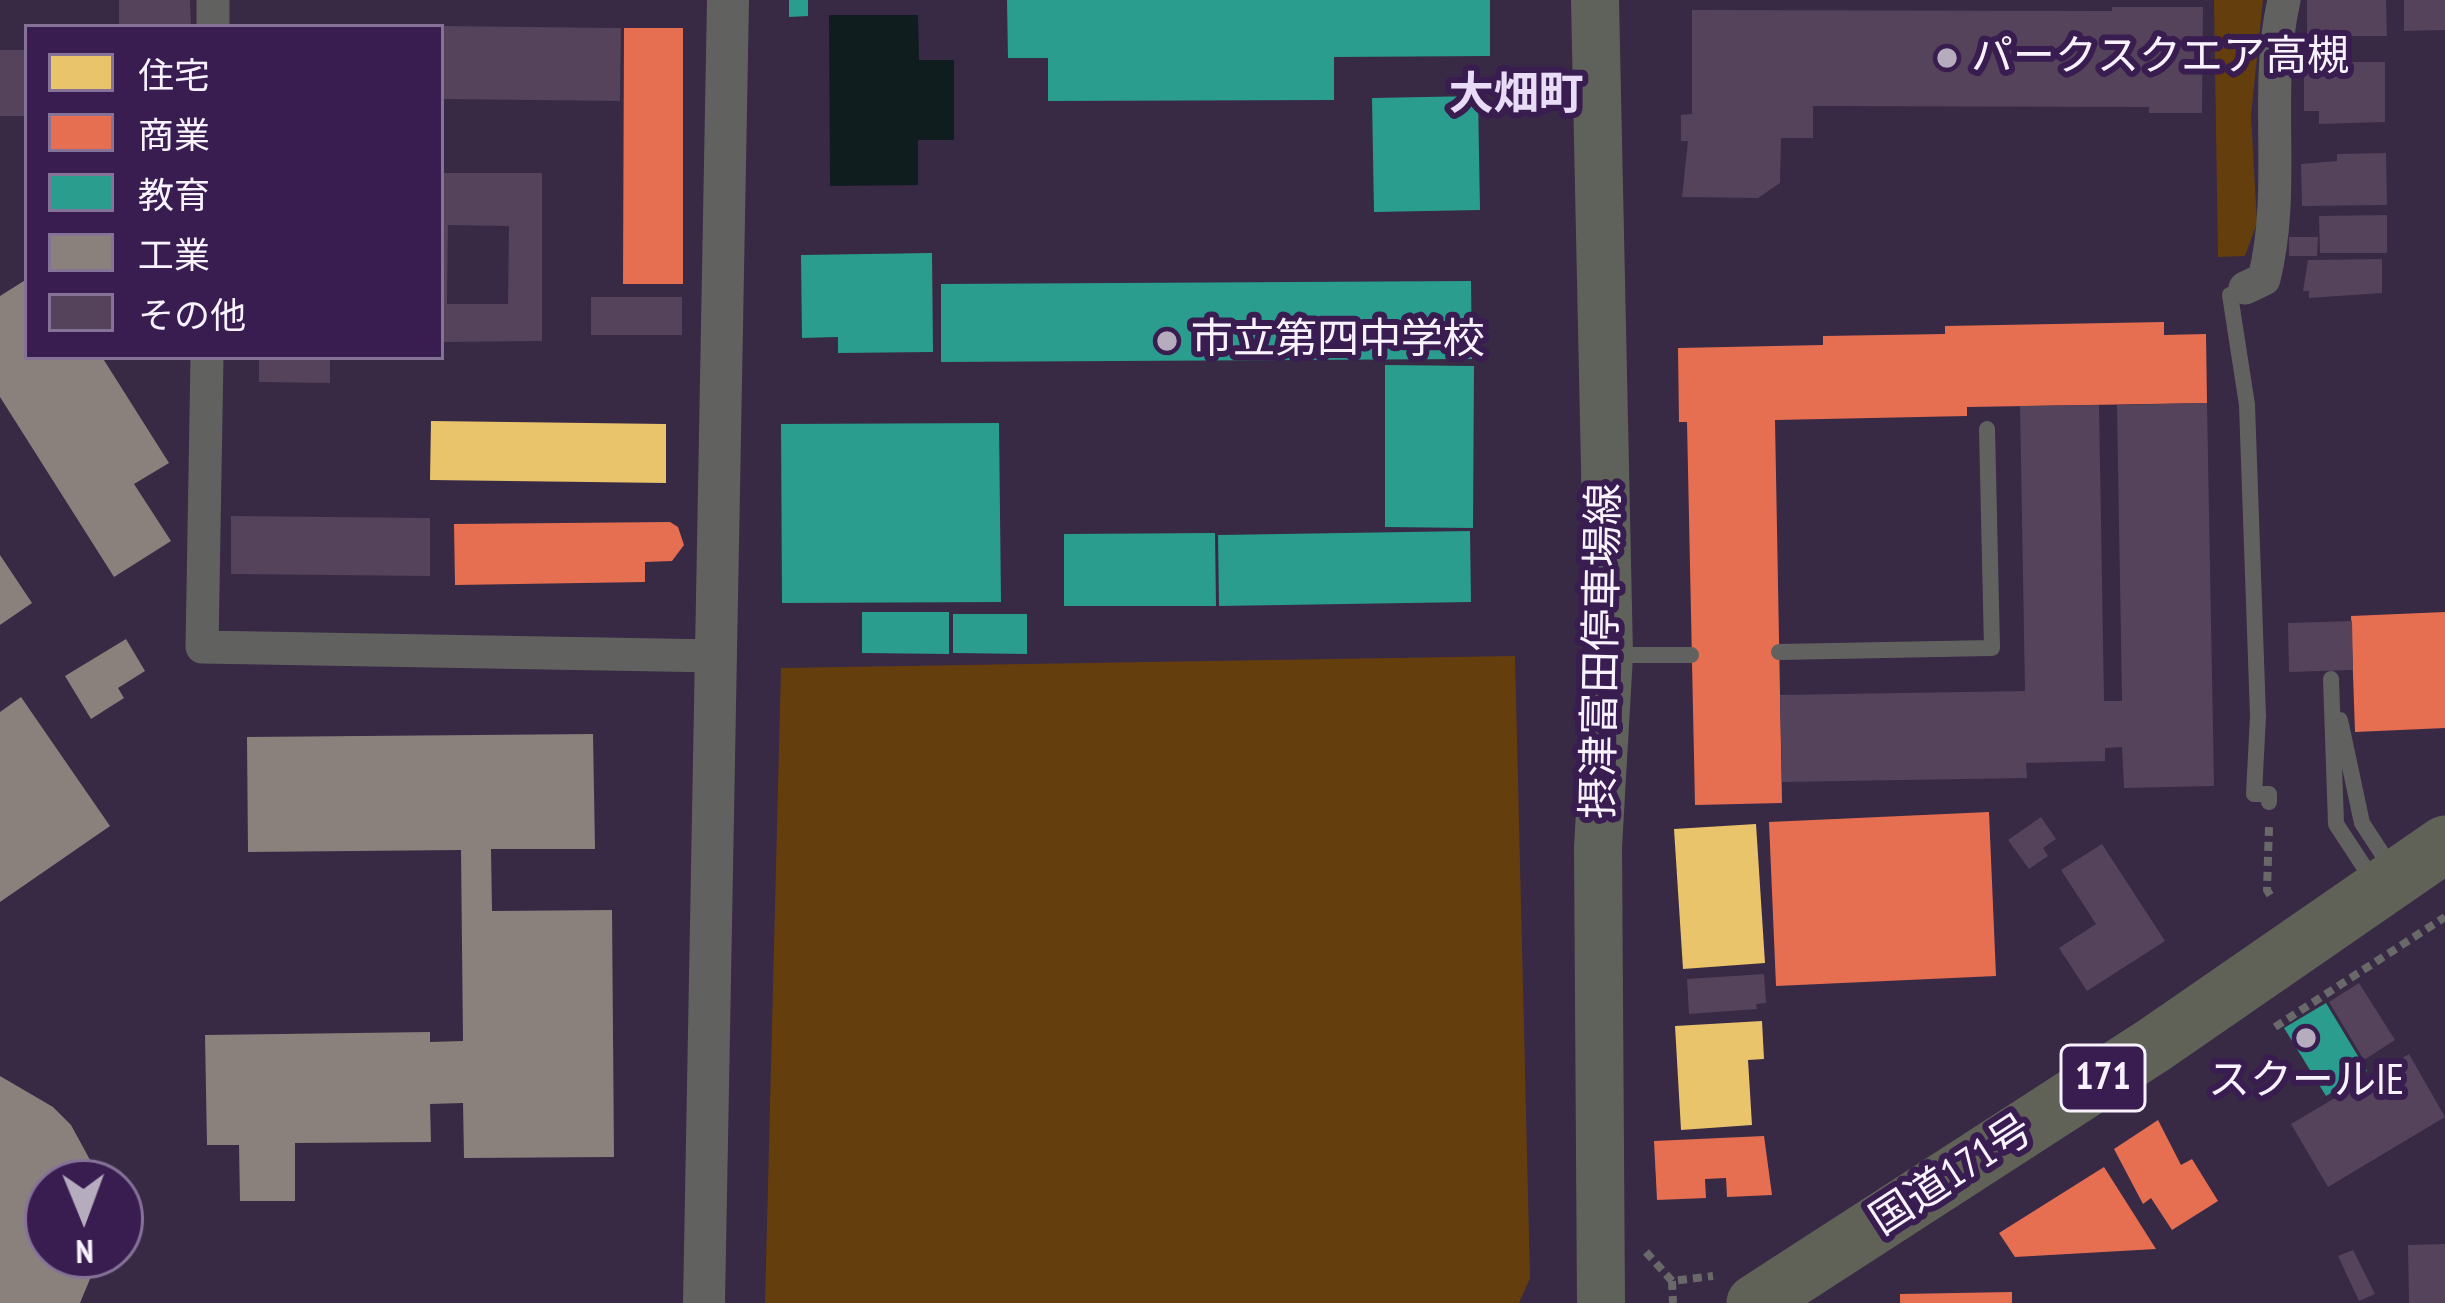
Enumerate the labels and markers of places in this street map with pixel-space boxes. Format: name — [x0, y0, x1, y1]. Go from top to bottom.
place label: パークスクエア高槻 — [1971, 33, 2349, 83]
marker: パークスクエア高槻 — [1934, 45, 1960, 71]
place label: 市立第四中学校 — [1191, 316, 1485, 366]
marker: 市立第四中学校 — [1154, 328, 1180, 354]
marker: スクールIE — [2293, 1025, 2319, 1051]
place label: スクールIE — [2208, 1057, 2404, 1107]

